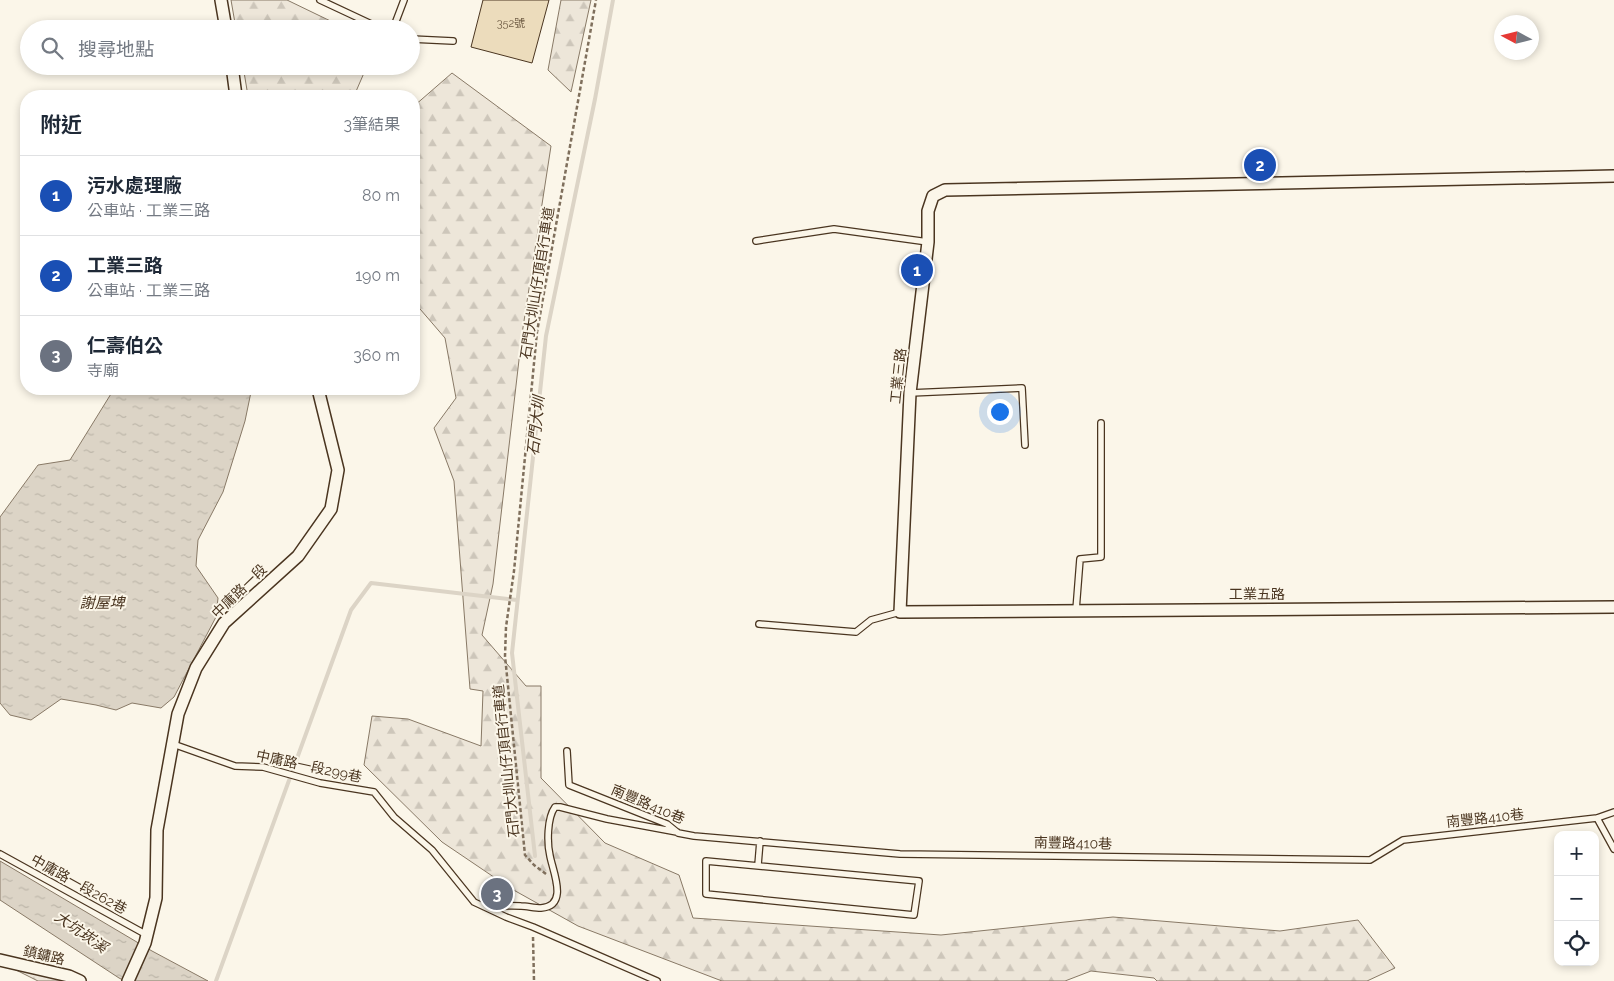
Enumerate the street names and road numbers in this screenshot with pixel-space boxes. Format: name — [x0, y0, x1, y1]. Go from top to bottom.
street label: 石門大圳山仔頂自行車道 — [517, 206, 557, 360]
street label: 工業三路 — [887, 347, 909, 405]
street label: 中庸路一段 — [208, 561, 270, 621]
street label: 工業五路 — [1229, 586, 1285, 602]
street label: 石門大圳山仔頂自行車道 — [490, 684, 522, 838]
street label: 中庸路一段299巷 — [255, 747, 363, 785]
street label: 南豐路410巷 — [609, 781, 687, 827]
street label: 南豐路410巷 — [1445, 806, 1525, 830]
street label: 南豐路410巷 — [1034, 834, 1112, 852]
street label: 中庸路一段262巷 — [28, 851, 130, 917]
street label: 鎮鏞路 — [22, 942, 66, 968]

